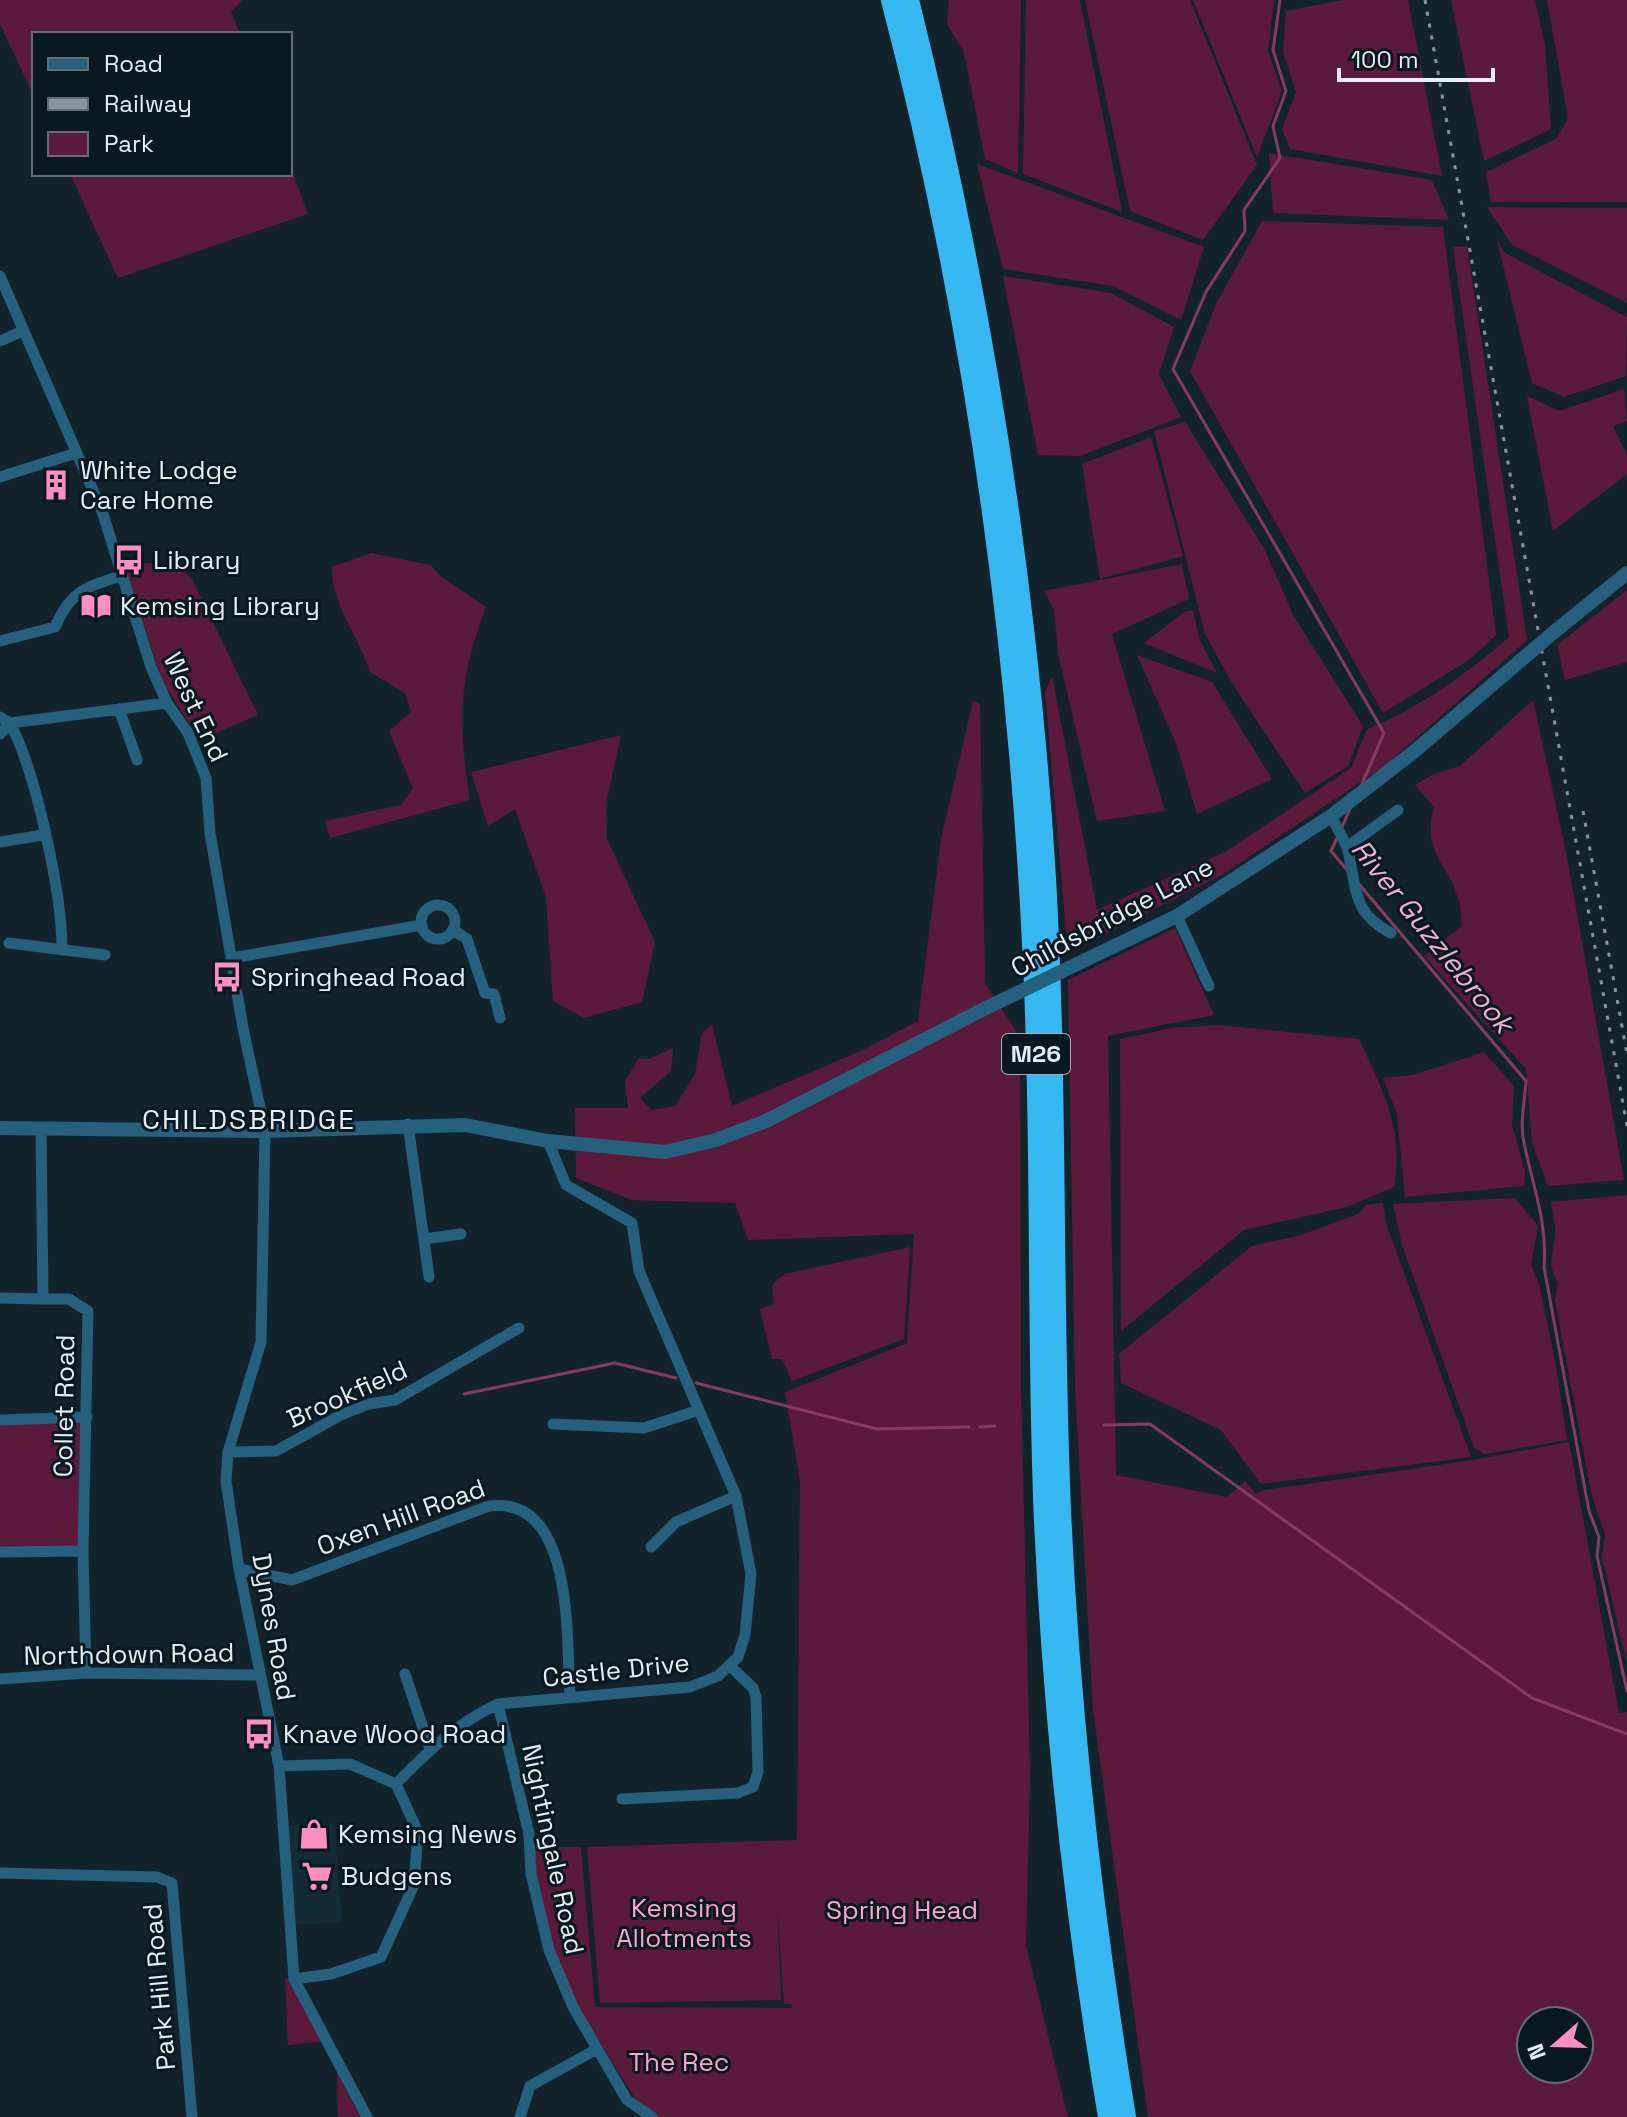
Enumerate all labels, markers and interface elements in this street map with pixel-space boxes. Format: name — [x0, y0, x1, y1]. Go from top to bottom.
legend — [32, 32, 292, 176]
scale bar — [1339, 32, 1493, 82]
text: 100 m — [1351, 44, 1419, 75]
text: Road — [104, 48, 163, 79]
text: Railway — [104, 88, 192, 119]
text: Park — [104, 128, 154, 159]
place label: White Lodge Care Home — [80, 453, 238, 517]
building icon: White Lodge Care Home — [39, 468, 73, 502]
bus stop icon: Library — [112, 543, 146, 577]
place label: Library — [153, 543, 240, 577]
library icon: Kemsing Library — [79, 589, 113, 623]
place label: Kemsing Library — [120, 589, 320, 623]
street label: West End — [156, 647, 236, 767]
water label: River Guzzlebrook — [1344, 832, 1524, 1043]
street label: Childsbridge Lane — [1005, 849, 1219, 985]
bus stop icon: Springhead Road — [210, 960, 244, 994]
place label: Springhead Road — [251, 960, 466, 994]
road number: M26 — [1002, 1034, 1070, 1074]
district label: CHILDSBRIDGE — [142, 1101, 356, 1137]
street label: Collet Road — [46, 1334, 82, 1478]
street label: Brookfield — [281, 1352, 413, 1436]
street label: Oxen Hill Road — [312, 1471, 490, 1563]
street label: Dynes Road — [244, 1551, 304, 1703]
street label: Northdown Road — [23, 1635, 235, 1673]
street label: Castle Drive — [541, 1645, 691, 1695]
bus stop icon: Knave Wood Road — [242, 1717, 276, 1751]
place label: Knave Wood Road — [283, 1717, 506, 1751]
street label: Nightingale Road — [514, 1741, 592, 1957]
shop icon: Kemsing News — [297, 1817, 331, 1851]
place label: Kemsing News — [338, 1817, 517, 1851]
supermarket icon: Budgens — [300, 1859, 334, 1893]
place label: Budgens — [341, 1859, 453, 1893]
park label: Kemsing Allotments — [616, 1891, 752, 1955]
park label: Spring Head — [826, 1893, 978, 1927]
street label: Park Hill Road — [135, 1902, 183, 2072]
north arrow — [1515, 2005, 1595, 2085]
text: N — [1521, 2040, 1552, 2064]
park label: The Rec — [629, 2045, 729, 2079]

